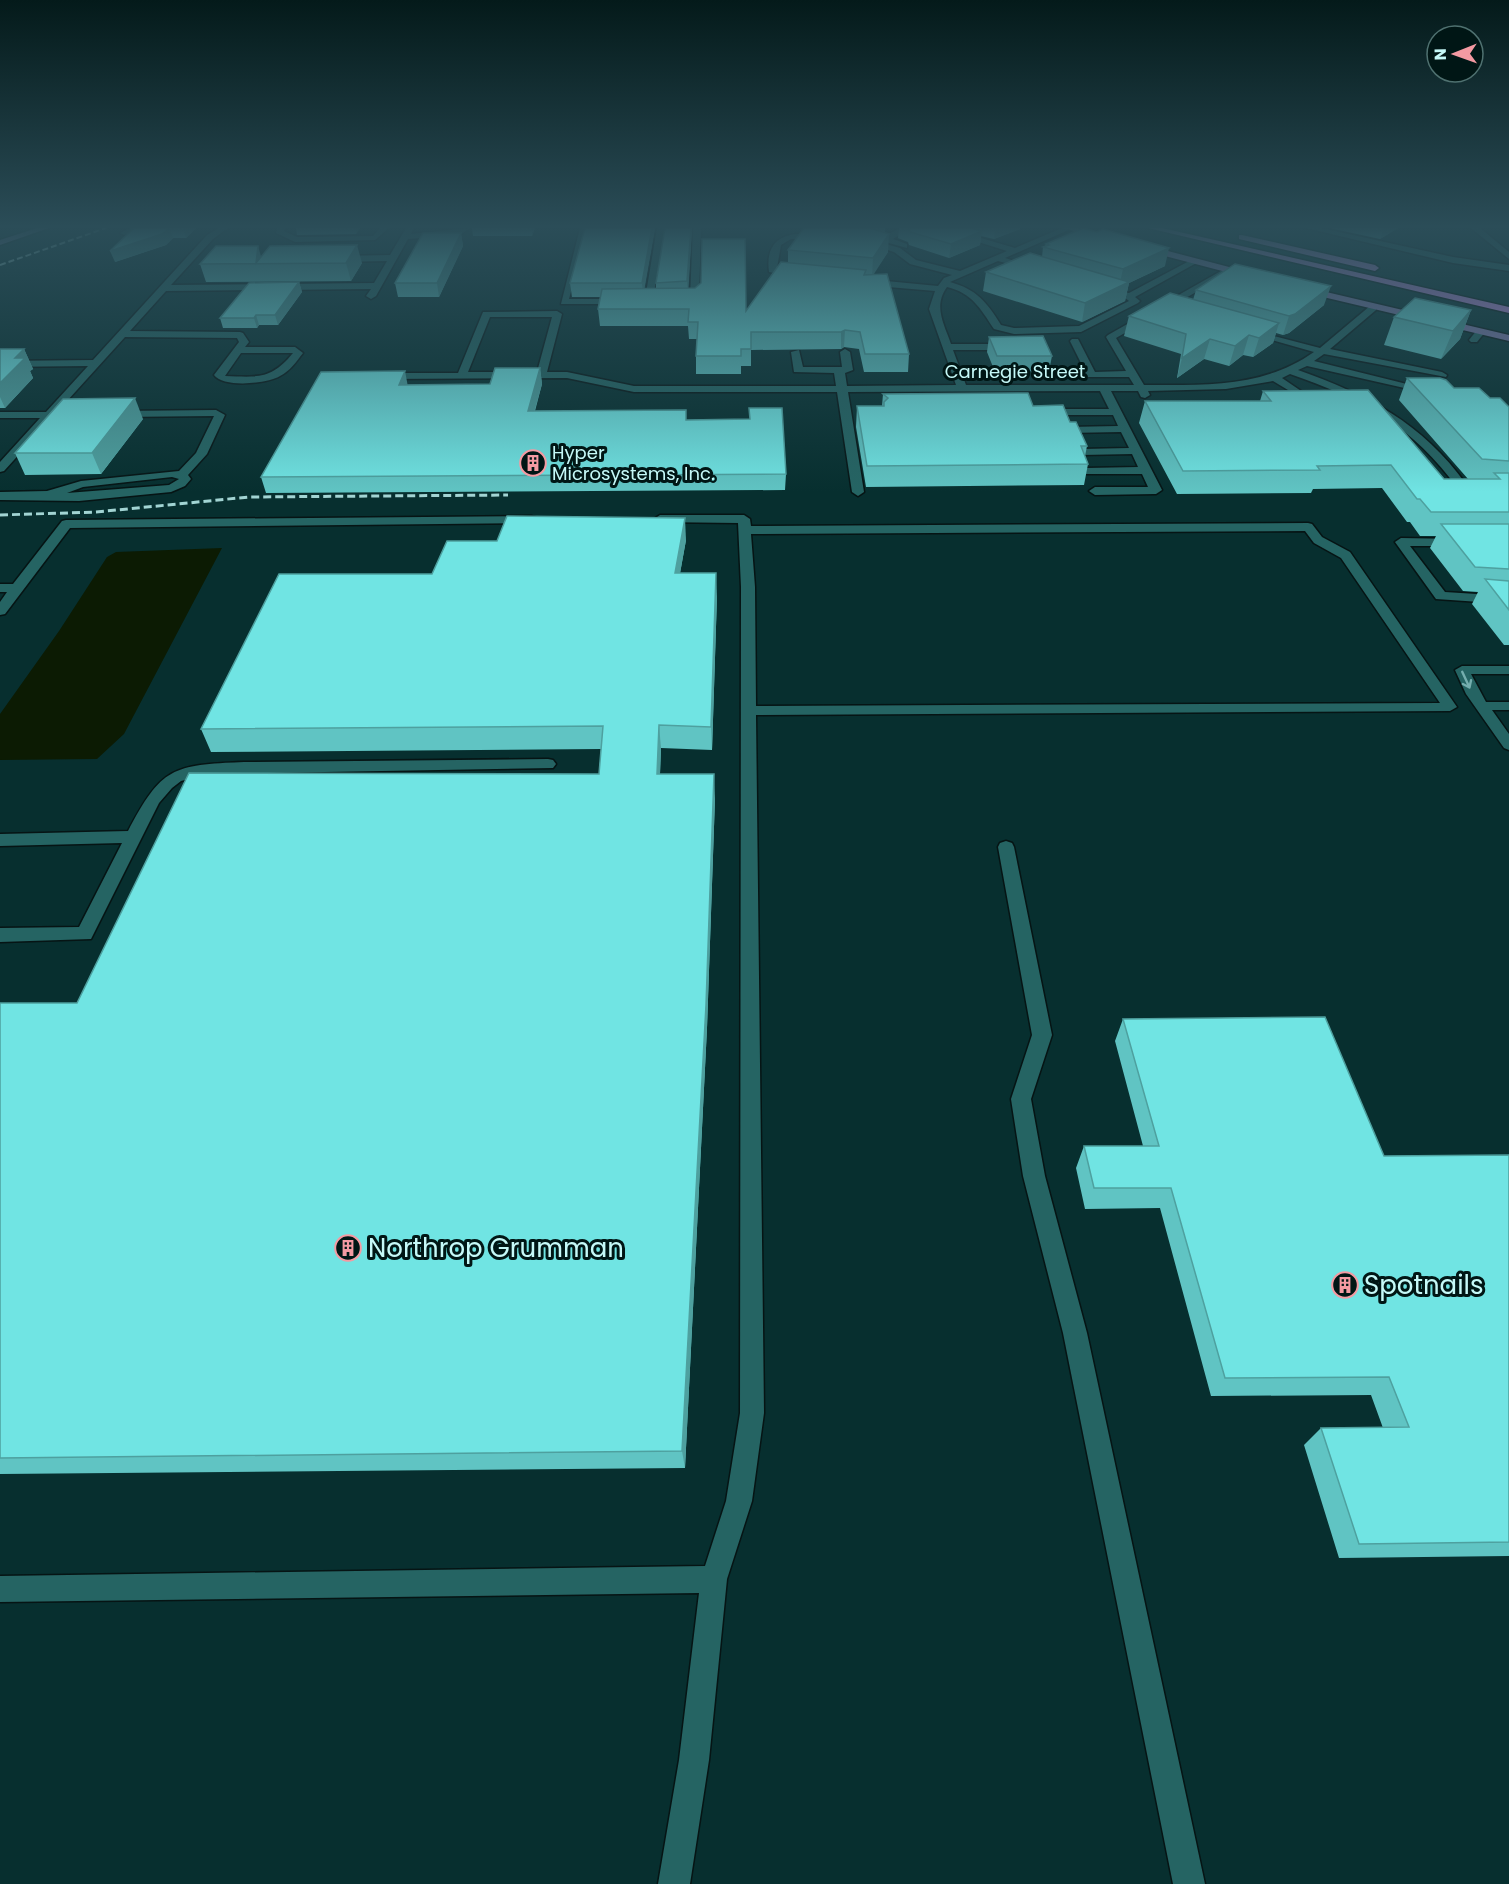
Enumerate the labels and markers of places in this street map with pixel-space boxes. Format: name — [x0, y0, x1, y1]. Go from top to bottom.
place label: Hyper Microsystems, Inc. — [552, 440, 715, 486]
building icon: Hyper Microsystems, Inc. — [518, 448, 548, 478]
place label: Northrop Grumman — [368, 1230, 624, 1266]
building icon: Northrop Grumman — [333, 1233, 363, 1263]
place label: Spotnails — [1364, 1267, 1484, 1303]
building icon: Spotnails — [1330, 1270, 1360, 1300]

